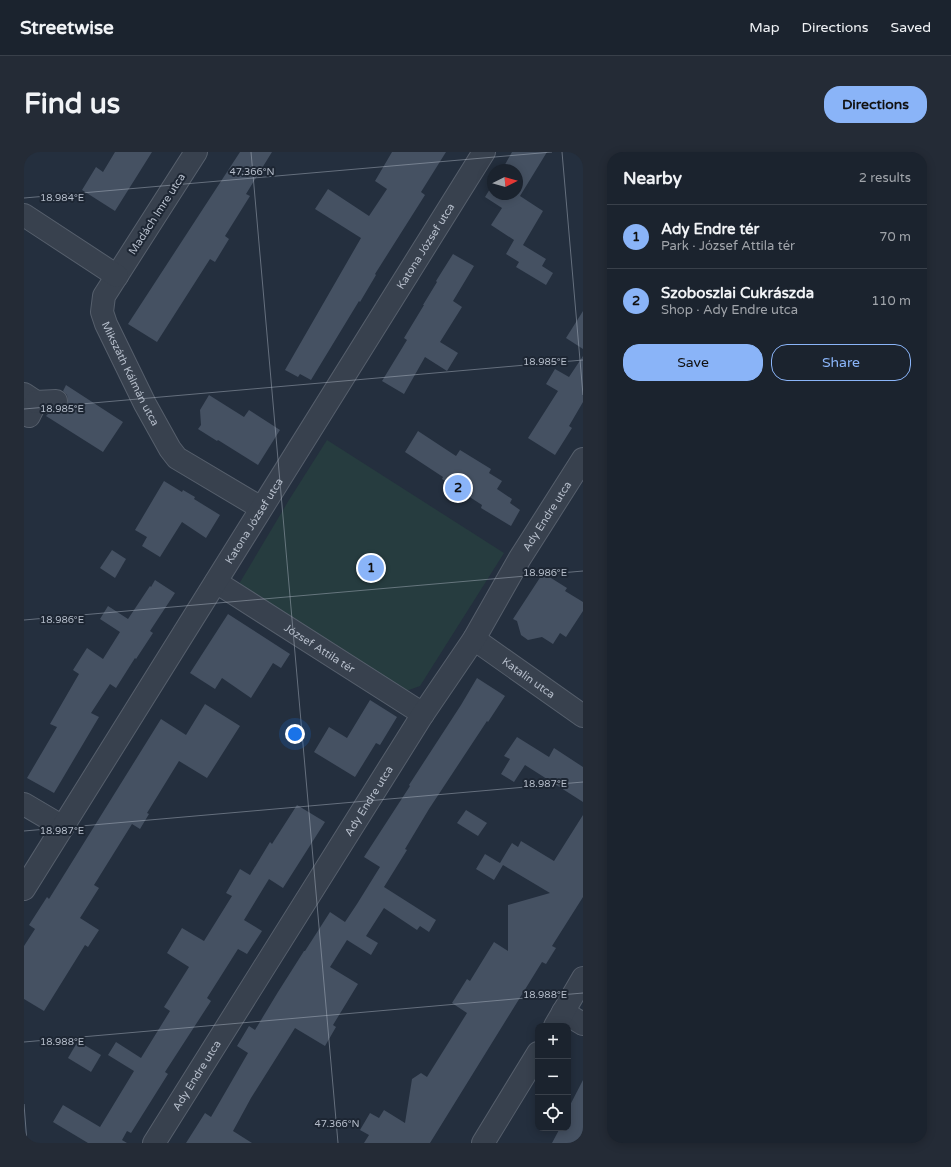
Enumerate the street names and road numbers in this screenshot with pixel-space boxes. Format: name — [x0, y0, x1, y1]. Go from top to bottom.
street label: Madách Imre utca — [126, 171, 188, 257]
street label: Katona József utca — [394, 201, 457, 291]
street label: Mikszáth Kálmán utca — [99, 319, 162, 428]
street label: Katona József utca — [222, 475, 285, 566]
street label: Ady Endre utca — [520, 479, 574, 553]
street label: József Attila tér — [282, 621, 358, 676]
street label: Katalin utca — [500, 655, 558, 701]
street label: Ady Endre utca — [342, 763, 396, 838]
street label: Ady Endre utca — [170, 1038, 223, 1113]

